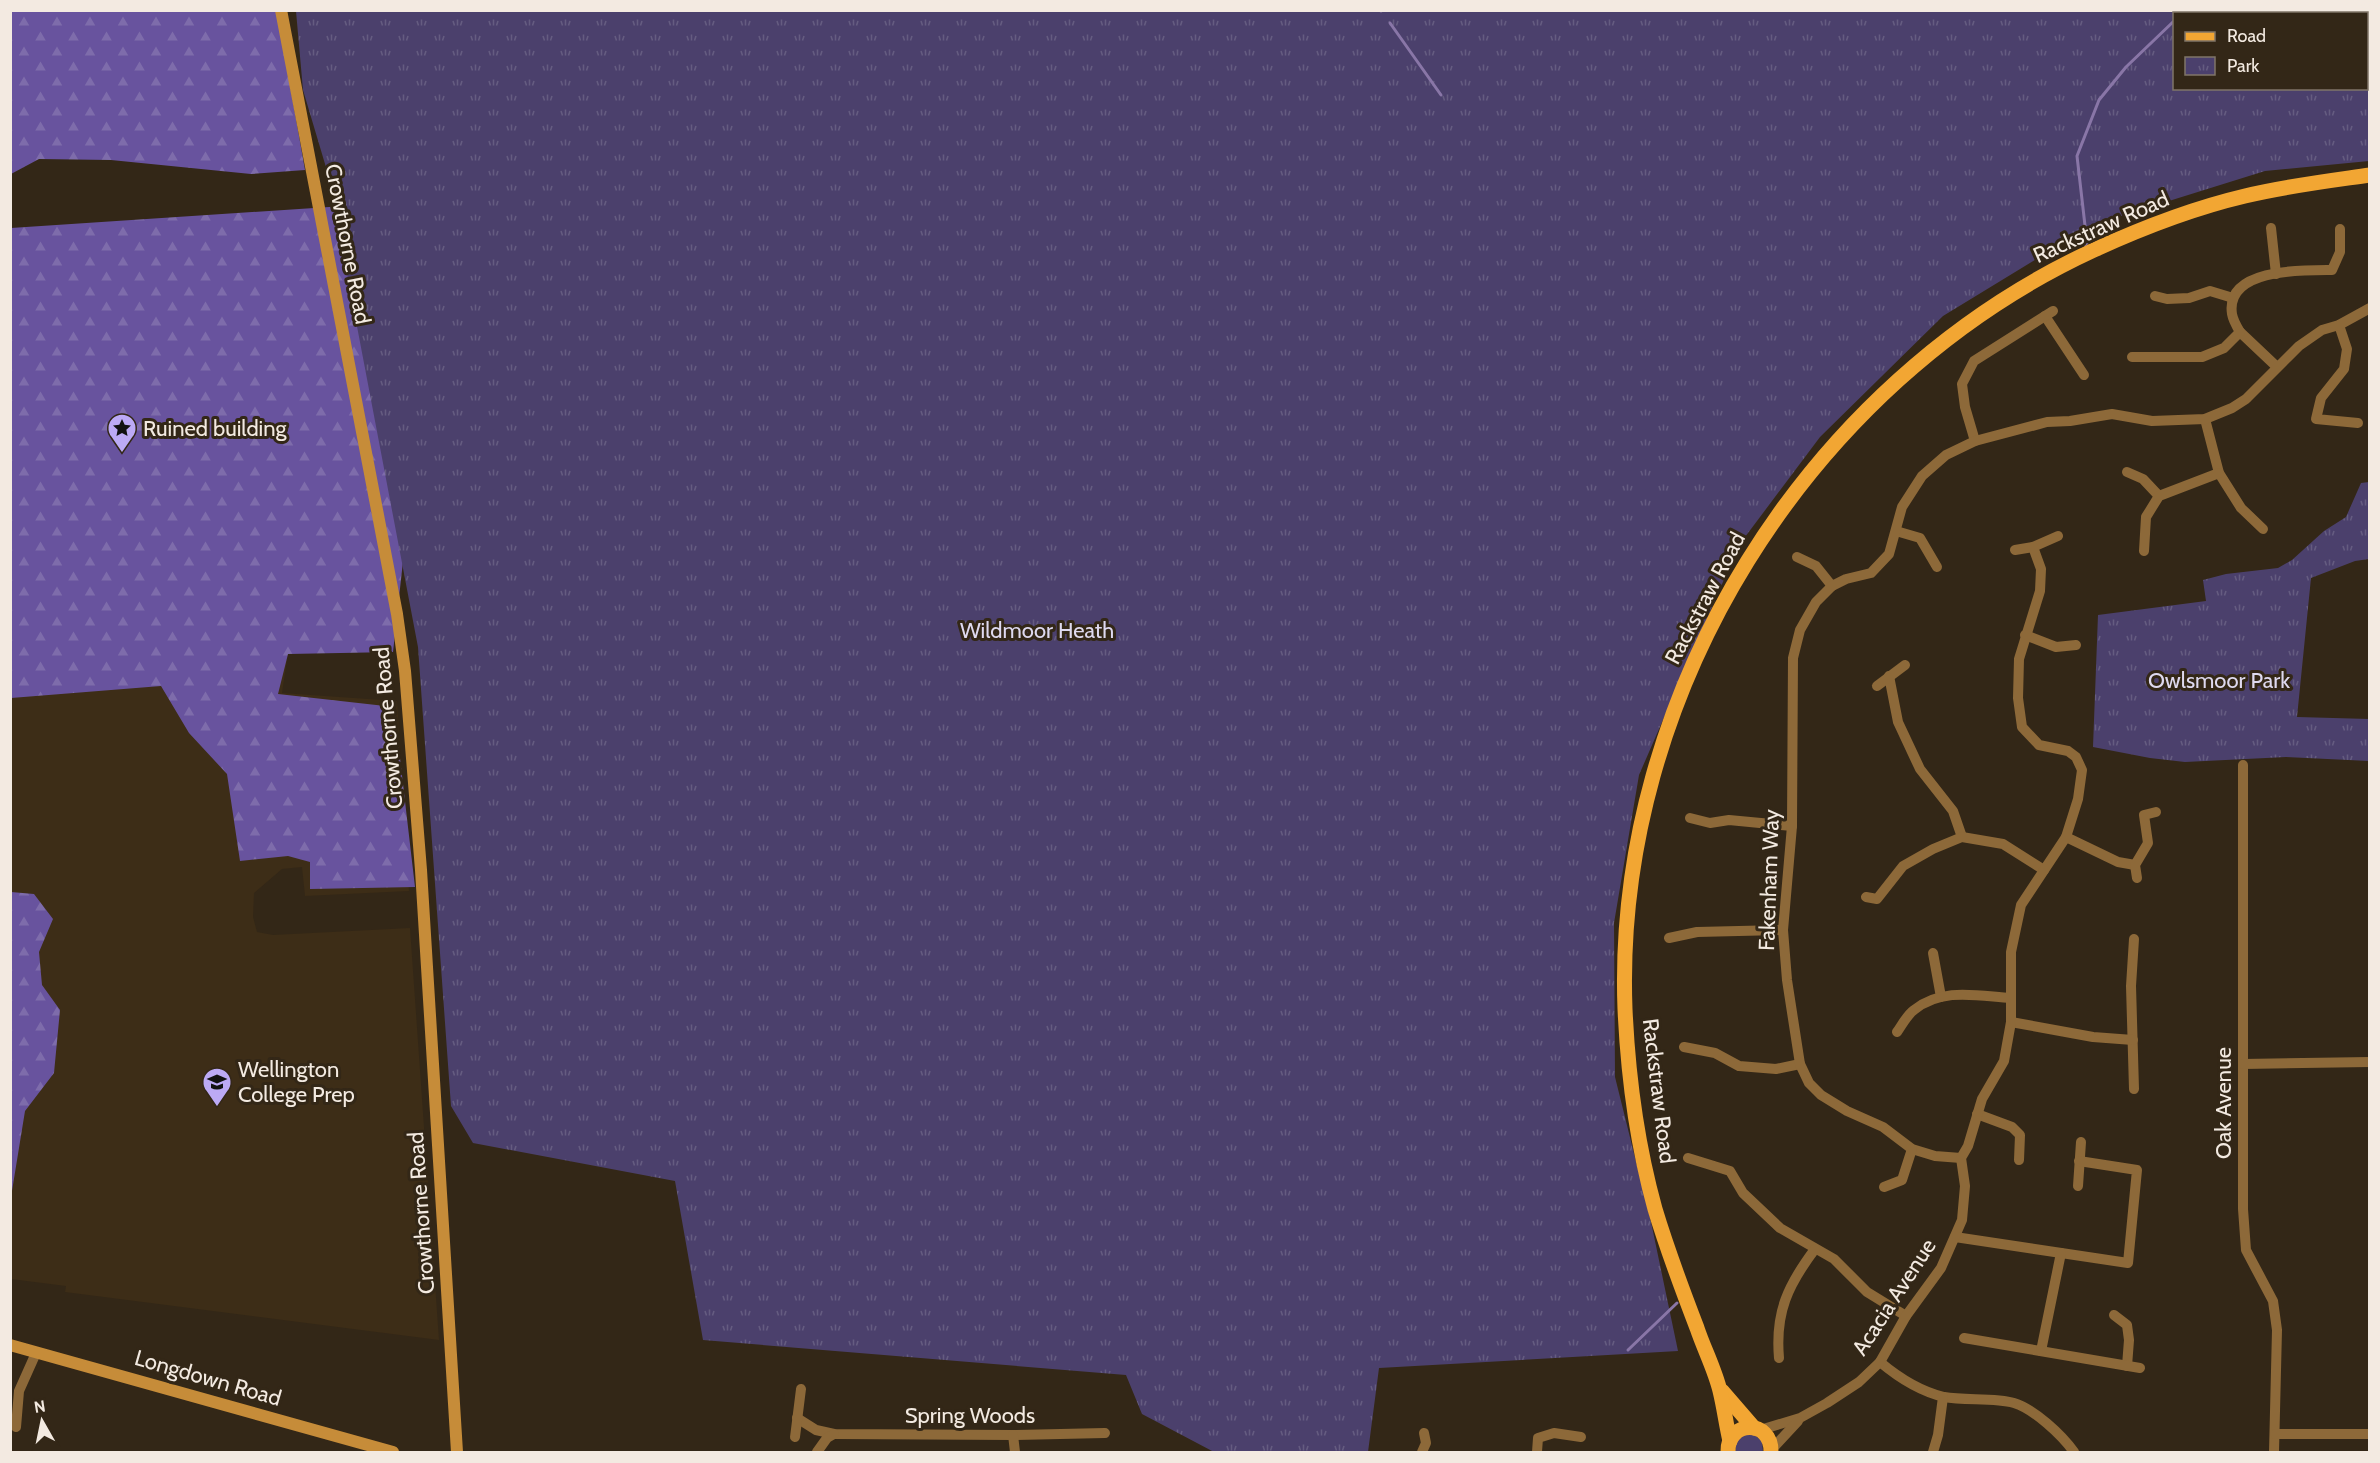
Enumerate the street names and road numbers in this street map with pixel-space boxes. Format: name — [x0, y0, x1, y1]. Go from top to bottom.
street label: Crowthorne Road — [319, 162, 377, 326]
street label: Rackstraw Road — [2029, 185, 2173, 269]
street label: Rackstraw Road — [1659, 527, 1751, 669]
street label: Crowthorne Road — [367, 646, 409, 810]
street label: Fakenham Way — [1753, 809, 1785, 951]
street label: Rackstraw Road — [1637, 1017, 1681, 1165]
street label: Oak Avenue — [2210, 1047, 2237, 1159]
street label: Crowthorne Road — [402, 1131, 440, 1295]
street label: Acacia Avenue — [1846, 1234, 1942, 1360]
street label: Longdown Road — [132, 1344, 284, 1412]
street label: Spring Woods — [905, 1402, 1035, 1429]

